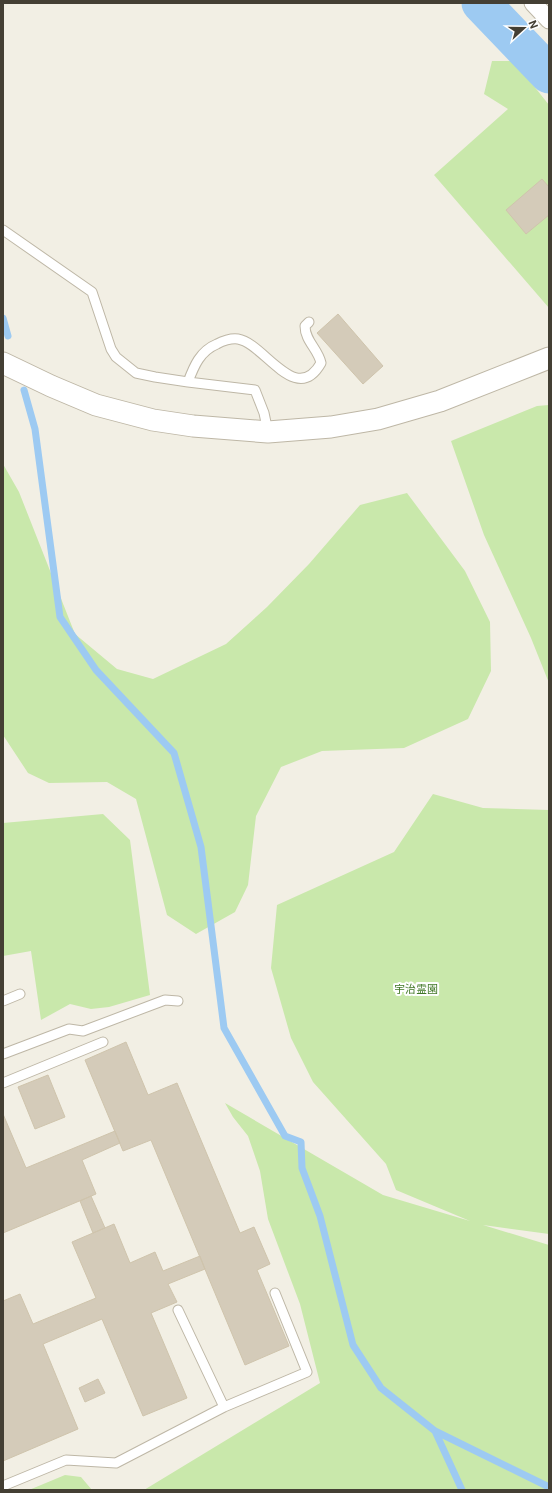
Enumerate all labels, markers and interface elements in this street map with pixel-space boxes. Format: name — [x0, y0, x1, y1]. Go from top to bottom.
north arrow — [504, 8, 544, 48]
text: N — [525, 19, 540, 31]
park label: 宇治霊園 — [394, 983, 438, 996]

